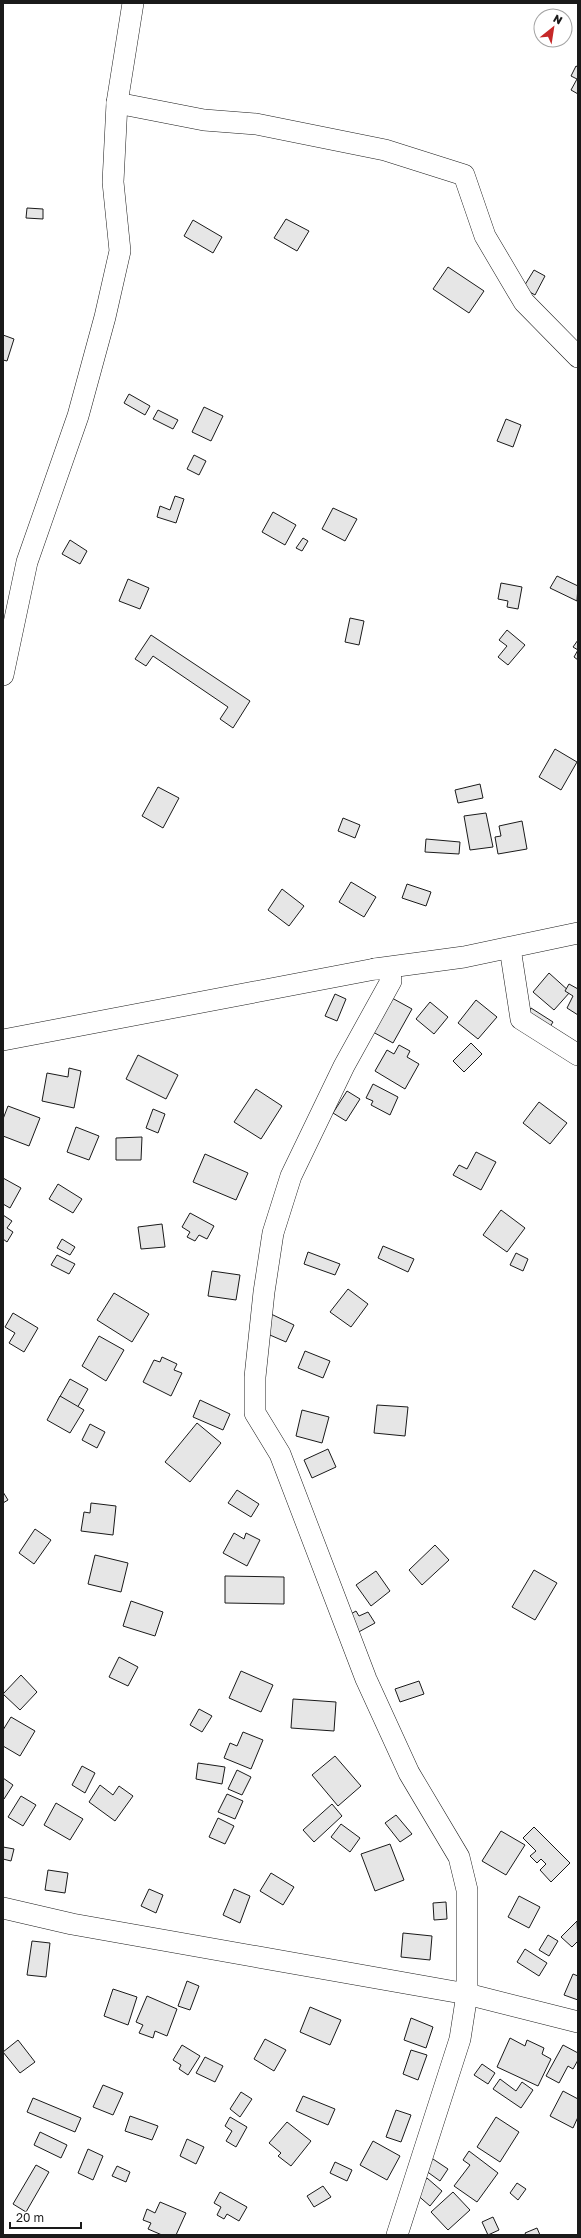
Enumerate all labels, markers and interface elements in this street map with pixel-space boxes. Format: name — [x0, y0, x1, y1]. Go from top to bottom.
north arrow — [533, 8, 573, 48]
text: N — [551, 11, 565, 27]
scale bar — [10, 2204, 81, 2230]
text: 20 m — [16, 2210, 44, 2225]

